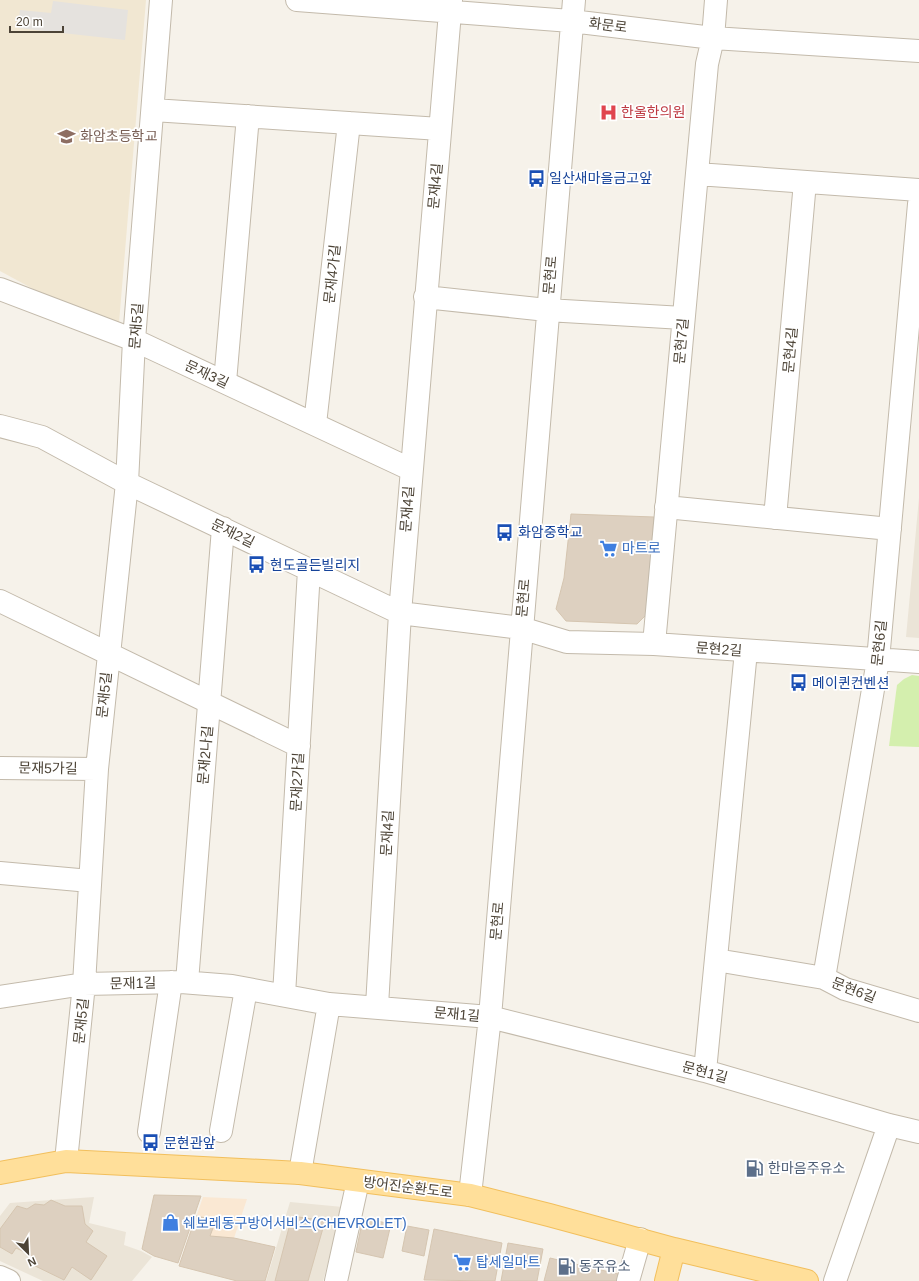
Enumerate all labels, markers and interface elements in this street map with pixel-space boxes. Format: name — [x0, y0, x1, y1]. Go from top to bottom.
scale bar — [10, 8, 63, 34]
text: 20 m — [16, 15, 43, 29]
street label: 화문로 — [588, 15, 628, 35]
hospital icon: 한울한의원 — [598, 102, 618, 122]
place label: 한울한의원 — [621, 104, 685, 120]
school or university icon: 화암초등학교 — [57, 126, 77, 146]
place label: 화암초등학교 — [80, 128, 157, 144]
street label: 문재4길 — [425, 162, 445, 210]
bus stop icon: 일산새마을금고앞 — [526, 168, 546, 188]
place label: 일산새마을금고앞 — [549, 170, 652, 186]
street label: 문재4가길 — [321, 244, 343, 304]
street label: 문현로 — [540, 255, 560, 295]
street label: 문재5길 — [126, 302, 146, 350]
street label: 문현7길 — [671, 317, 691, 365]
street label: 문현4길 — [780, 326, 800, 374]
street label: 문재3길 — [183, 357, 231, 391]
street label: 문재4길 — [397, 485, 417, 533]
street label: 문재2길 — [209, 516, 257, 550]
bus stop icon: 화암중학교 — [495, 522, 515, 542]
place label: 화암중학교 — [518, 524, 583, 540]
supermarket icon: 마트로 — [599, 538, 619, 558]
place label: 마트로 — [622, 540, 661, 556]
bus stop icon: 현도골든빌리지 — [247, 555, 267, 575]
place label: 현도골든빌리지 — [270, 557, 360, 573]
street label: 문현로 — [513, 578, 533, 618]
street label: 문현6길 — [869, 619, 889, 667]
street label: 문현2길 — [695, 639, 743, 659]
street label: 문재5길 — [94, 671, 114, 719]
bus stop icon: 메이퀸컨벤션 — [789, 673, 809, 693]
place label: 메이퀸컨벤션 — [812, 675, 889, 691]
street label: 문재2나길 — [194, 725, 216, 785]
street label: 문재2가길 — [287, 752, 307, 812]
street label: 문재5가길 — [18, 759, 78, 777]
street label: 문재4길 — [378, 809, 396, 857]
street label: 문현로 — [487, 901, 507, 941]
street label: 문현6길 — [829, 974, 879, 1006]
street label: 문재1길 — [110, 975, 156, 991]
street label: 문재5길 — [71, 997, 91, 1045]
street label: 문재1길 — [433, 1004, 481, 1024]
street label: 문현1길 — [681, 1058, 729, 1086]
bus stop icon: 문현관앞 — [141, 1133, 161, 1153]
place label: 문현관앞 — [164, 1135, 216, 1151]
fuel station icon: 한마음주유소 — [745, 1158, 765, 1178]
place label: 한마음주유소 — [768, 1160, 845, 1176]
street label: 방어진순환도로 — [362, 1174, 454, 1200]
shop icon: 쉐보레동구방어서비스(CHEVROLET) — [160, 1213, 180, 1233]
place label: 쉐보레동구방어서비스(CHEVROLET) — [183, 1215, 407, 1231]
north arrow — [8, 1233, 48, 1273]
supermarket icon: 탑세일마트 — [453, 1252, 473, 1272]
place label: 탑세일마트 — [476, 1254, 541, 1270]
text: N — [26, 1255, 38, 1269]
fuel station icon: 동주유소 — [556, 1256, 576, 1276]
place label: 동주유소 — [579, 1258, 631, 1274]

